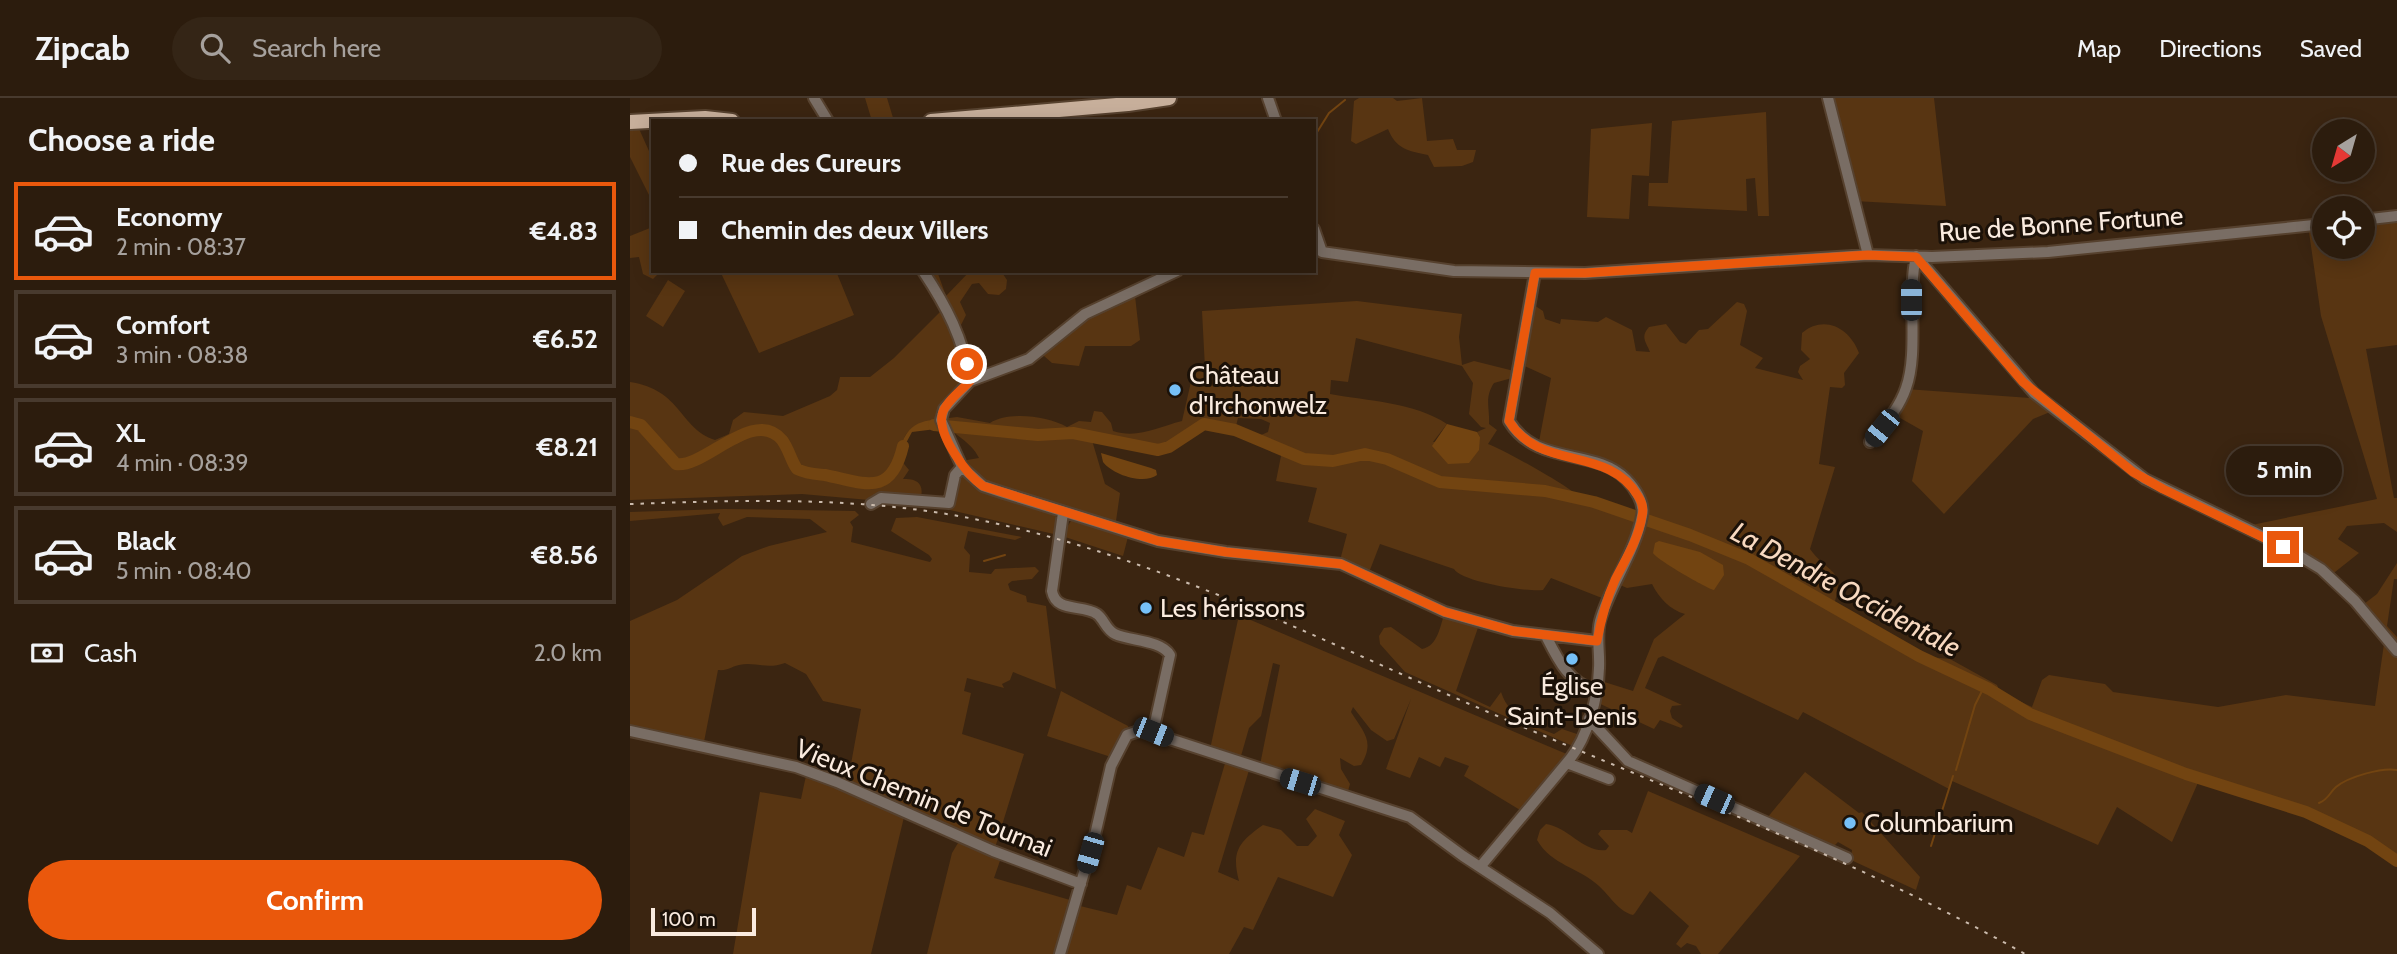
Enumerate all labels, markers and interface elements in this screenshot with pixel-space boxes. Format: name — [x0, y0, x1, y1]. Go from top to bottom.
search box — [172, 17, 662, 80]
text: Zipcab — [35, 28, 130, 68]
icon: search — [196, 29, 234, 67]
text: Search here — [252, 32, 381, 64]
text: Map — [2077, 34, 2121, 63]
text: Directions — [2159, 34, 2262, 63]
text: Saved — [2300, 34, 2362, 63]
north arrow — [2312, 119, 2375, 182]
map controls — [2312, 119, 2375, 259]
text: Choose a ride — [28, 120, 215, 159]
text: Rue des Cureurs — [721, 147, 901, 179]
button: locate — [2312, 196, 2375, 259]
street label: Rue de Bonne Fortune — [1938, 199, 2184, 249]
icon: car — [32, 200, 95, 263]
text: Economy — [116, 201, 222, 233]
text: Chemin des deux Villers — [721, 214, 989, 246]
text: €4.83 — [530, 215, 598, 247]
text: 2 min · 08:37 — [116, 233, 246, 261]
car — [1901, 279, 1922, 321]
icon: car — [32, 308, 95, 371]
text: Comfort — [116, 309, 210, 341]
text: €6.52 — [533, 323, 598, 355]
text: 3 min · 08:38 — [116, 341, 249, 369]
route start — [951, 348, 983, 380]
place label: Château d'Irchonwelz — [1189, 359, 1327, 421]
marker: Château d'Irchonwelz — [1167, 382, 1183, 398]
car — [1861, 405, 1904, 451]
icon: car — [32, 416, 95, 479]
text: XL — [116, 417, 145, 449]
text: €8.21 — [537, 431, 598, 463]
callout: 5 min — [2225, 446, 2341, 494]
text: 4 min · 08:39 — [116, 449, 248, 477]
text: 5 min — [2256, 456, 2312, 484]
water label: La Dendre Occidentale — [1726, 514, 1967, 664]
icon: car — [32, 524, 95, 587]
text: Black — [116, 525, 176, 557]
route end — [2267, 531, 2299, 563]
text: €8.56 — [531, 539, 598, 571]
text: 5 min · 08:40 — [116, 557, 251, 585]
place label: Les hérissons — [1160, 592, 1305, 624]
marker: Les hérissons — [1138, 600, 1154, 616]
icon: cash — [28, 634, 66, 672]
text: Cash — [84, 637, 137, 669]
text: 2.0 km — [534, 639, 602, 667]
marker: Église Saint-Denis — [1564, 651, 1580, 667]
place label: Église Saint-Denis — [1507, 670, 1637, 732]
car — [1130, 714, 1177, 750]
street label: Vieux Chemin de Tournai — [791, 732, 1057, 864]
car — [1277, 766, 1324, 798]
car — [1691, 781, 1738, 817]
place label: Columbarium — [1864, 807, 2014, 839]
marker: Columbarium — [1842, 815, 1858, 831]
car — [1075, 830, 1106, 876]
button: Confirm — [28, 860, 602, 940]
scale bar — [651, 905, 756, 937]
text: 100 m — [662, 908, 716, 931]

